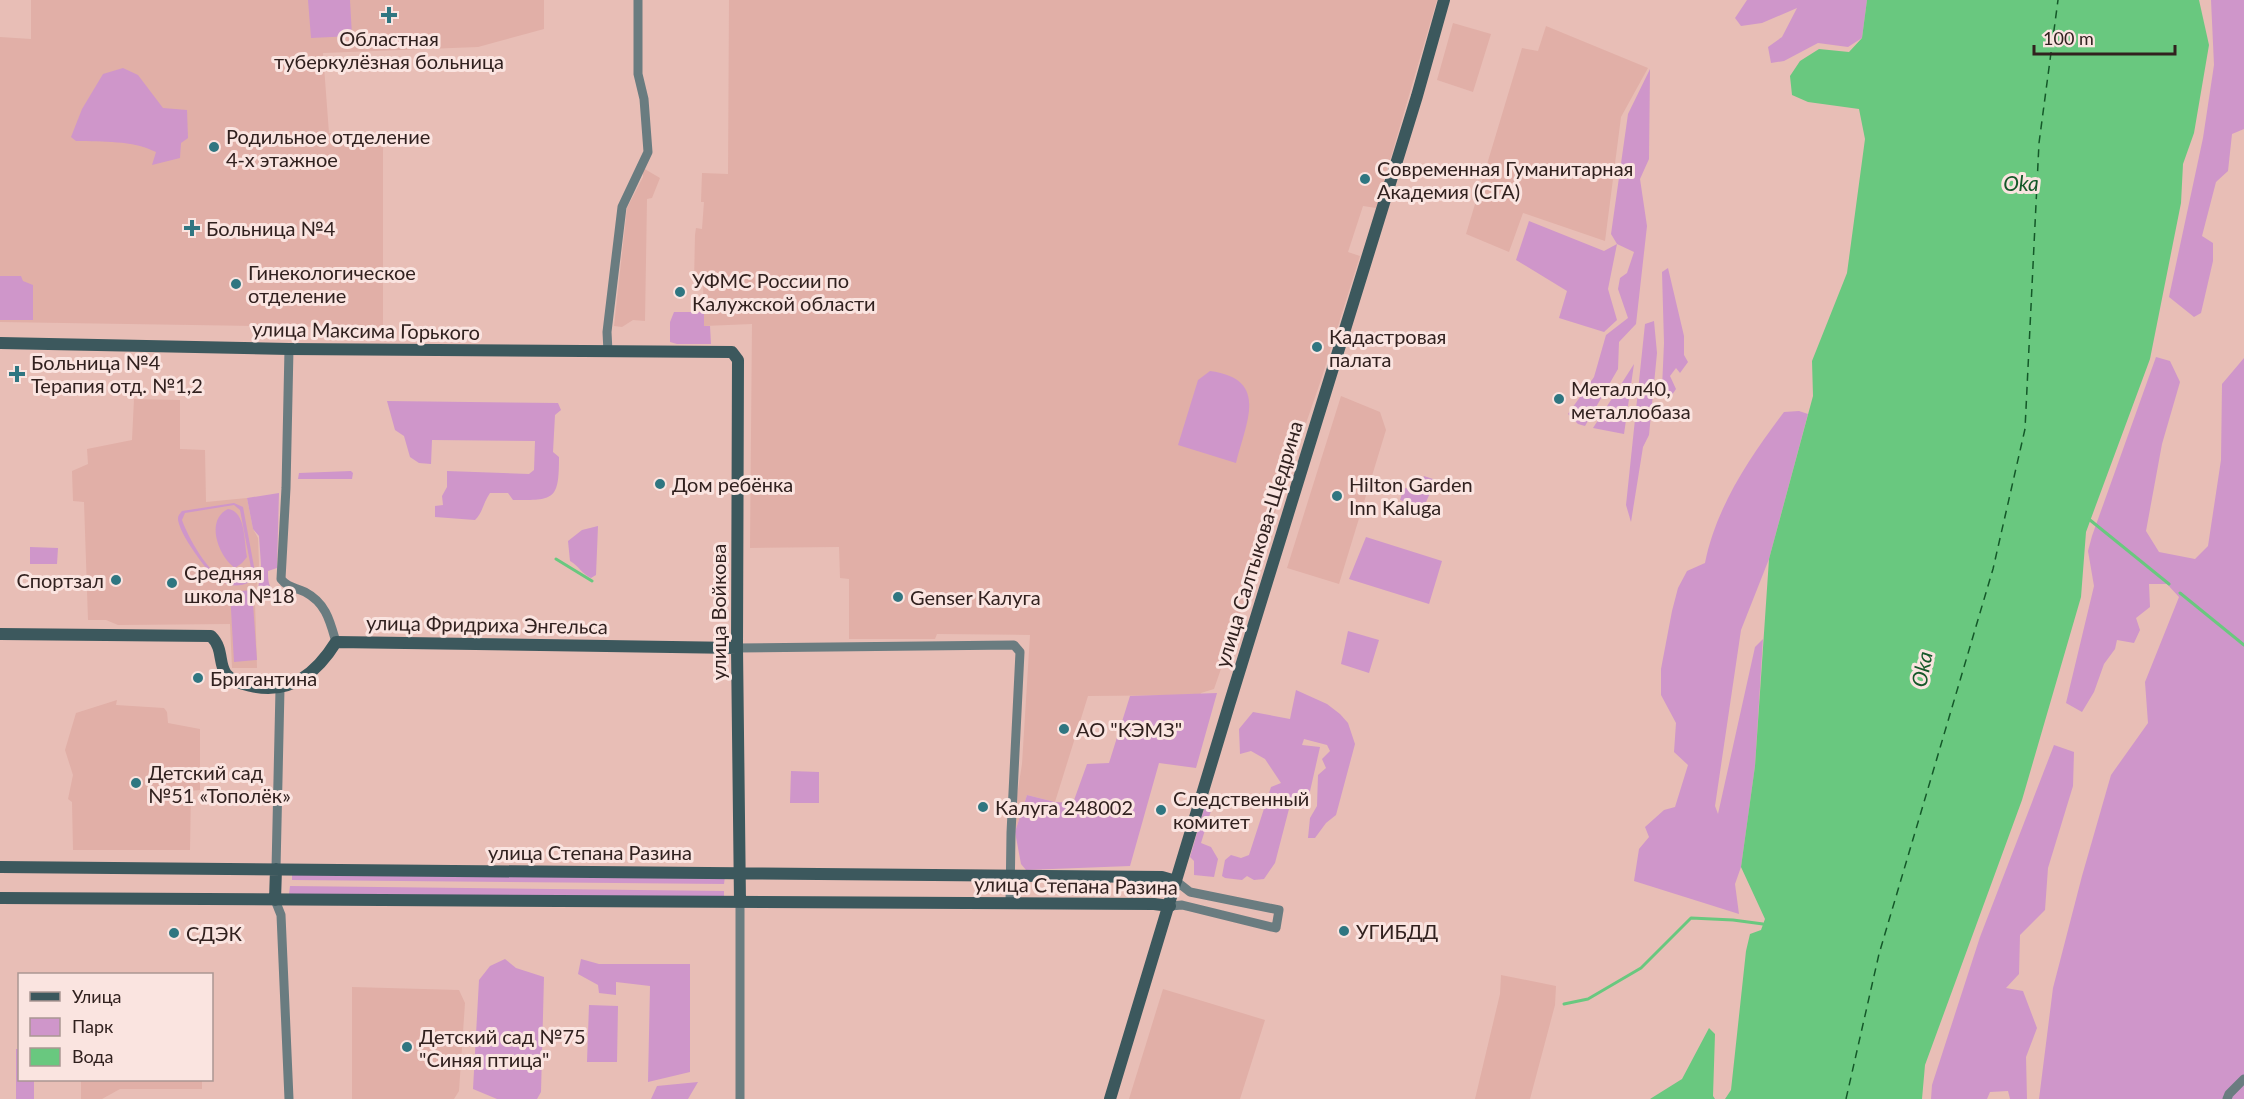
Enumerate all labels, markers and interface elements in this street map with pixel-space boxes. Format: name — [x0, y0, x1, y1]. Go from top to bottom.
marker: Областная туберкулёзная больница — [380, 6, 398, 24]
scale bar — [2034, 18, 2175, 56]
place label: Областная туберкулёзная больница — [274, 26, 504, 73]
text: 100 m — [2043, 27, 2094, 49]
place label: Родильное отделение 4-х этажное — [226, 124, 430, 171]
marker: Родильное отделение 4-х этажное — [207, 140, 221, 154]
place label: Современная Гуманитарная Академия (СГА) — [1377, 156, 1633, 203]
water label: Oka — [2003, 170, 2039, 195]
marker: Современная Гуманитарная Академия (СГА) — [1358, 172, 1372, 186]
place label: Больница №4 — [206, 216, 336, 240]
marker: Больница №4 — [183, 219, 201, 237]
place label: Гинекологическое отделение — [248, 260, 416, 307]
place label: УФМС России по Калужской области — [692, 268, 876, 315]
marker: Гинекологическое отделение — [229, 277, 243, 291]
marker: УФМС России по Калужской области — [673, 285, 687, 299]
street label: улица Максима Горького — [252, 316, 480, 344]
place label: Кадастровая палата — [1329, 324, 1446, 371]
marker: Кадастровая палата — [1310, 340, 1324, 354]
place label: Больница №4 Терапия отд. №1,2 — [31, 350, 203, 397]
marker: Больница №4 Терапия отд. №1,2 — [8, 365, 26, 383]
place label: Металл40, металлобаза — [1571, 376, 1691, 423]
marker: Металл40, металлобаза — [1552, 392, 1566, 406]
street label: улица Салтыкова-Щедрина — [1209, 418, 1307, 670]
place label: Дом ребёнка — [672, 472, 793, 496]
place label: Hilton Garden Inn Kaluga — [1349, 472, 1473, 519]
marker: Дом ребёнка — [653, 477, 667, 491]
marker: Hilton Garden Inn Kaluga — [1330, 489, 1344, 503]
street label: улица Войкова — [706, 544, 730, 680]
place label: Средняя школа №18 — [184, 560, 295, 607]
place label: Спортзал — [16, 568, 104, 592]
marker: Спортзал — [109, 573, 123, 587]
marker: Средняя школа №18 — [165, 576, 179, 590]
place label: Genser Калуга — [910, 585, 1041, 609]
marker: Genser Калуга — [891, 590, 905, 604]
street label: улица Фридриха Энгельса — [366, 610, 608, 638]
water label: Oka — [1905, 649, 1937, 689]
place label: Бригантина — [210, 666, 317, 690]
marker: Бригантина — [191, 671, 205, 685]
place label: АО "КЭМЗ" — [1076, 717, 1182, 741]
marker: АО "КЭМЗ" — [1057, 722, 1071, 736]
place label: Детский сад №51 «Тополёк» — [148, 760, 291, 807]
marker: Детский сад №51 «Тополёк» — [129, 776, 143, 790]
place label: Следственный комитет — [1173, 786, 1309, 833]
place label: Калуга 248002 — [995, 795, 1133, 819]
marker: Калуга 248002 — [976, 800, 990, 814]
marker: Следственный комитет — [1154, 803, 1168, 817]
street label: улица Степана Разина — [488, 840, 692, 864]
street label: улица Степана Разина — [974, 871, 1178, 899]
place label: УГИБДД — [1356, 919, 1439, 943]
place label: СДЭК — [186, 921, 243, 945]
marker: УГИБДД — [1337, 924, 1351, 938]
marker: СДЭК — [167, 926, 181, 940]
legend — [18, 973, 213, 1081]
text: Улица — [72, 985, 122, 1007]
text: Парк — [72, 1015, 114, 1037]
place label: Детский сад №75 "Синяя птица" — [419, 1024, 586, 1071]
marker: Детский сад №75 "Синяя птица" — [400, 1040, 414, 1054]
text: Вода — [72, 1045, 113, 1067]

